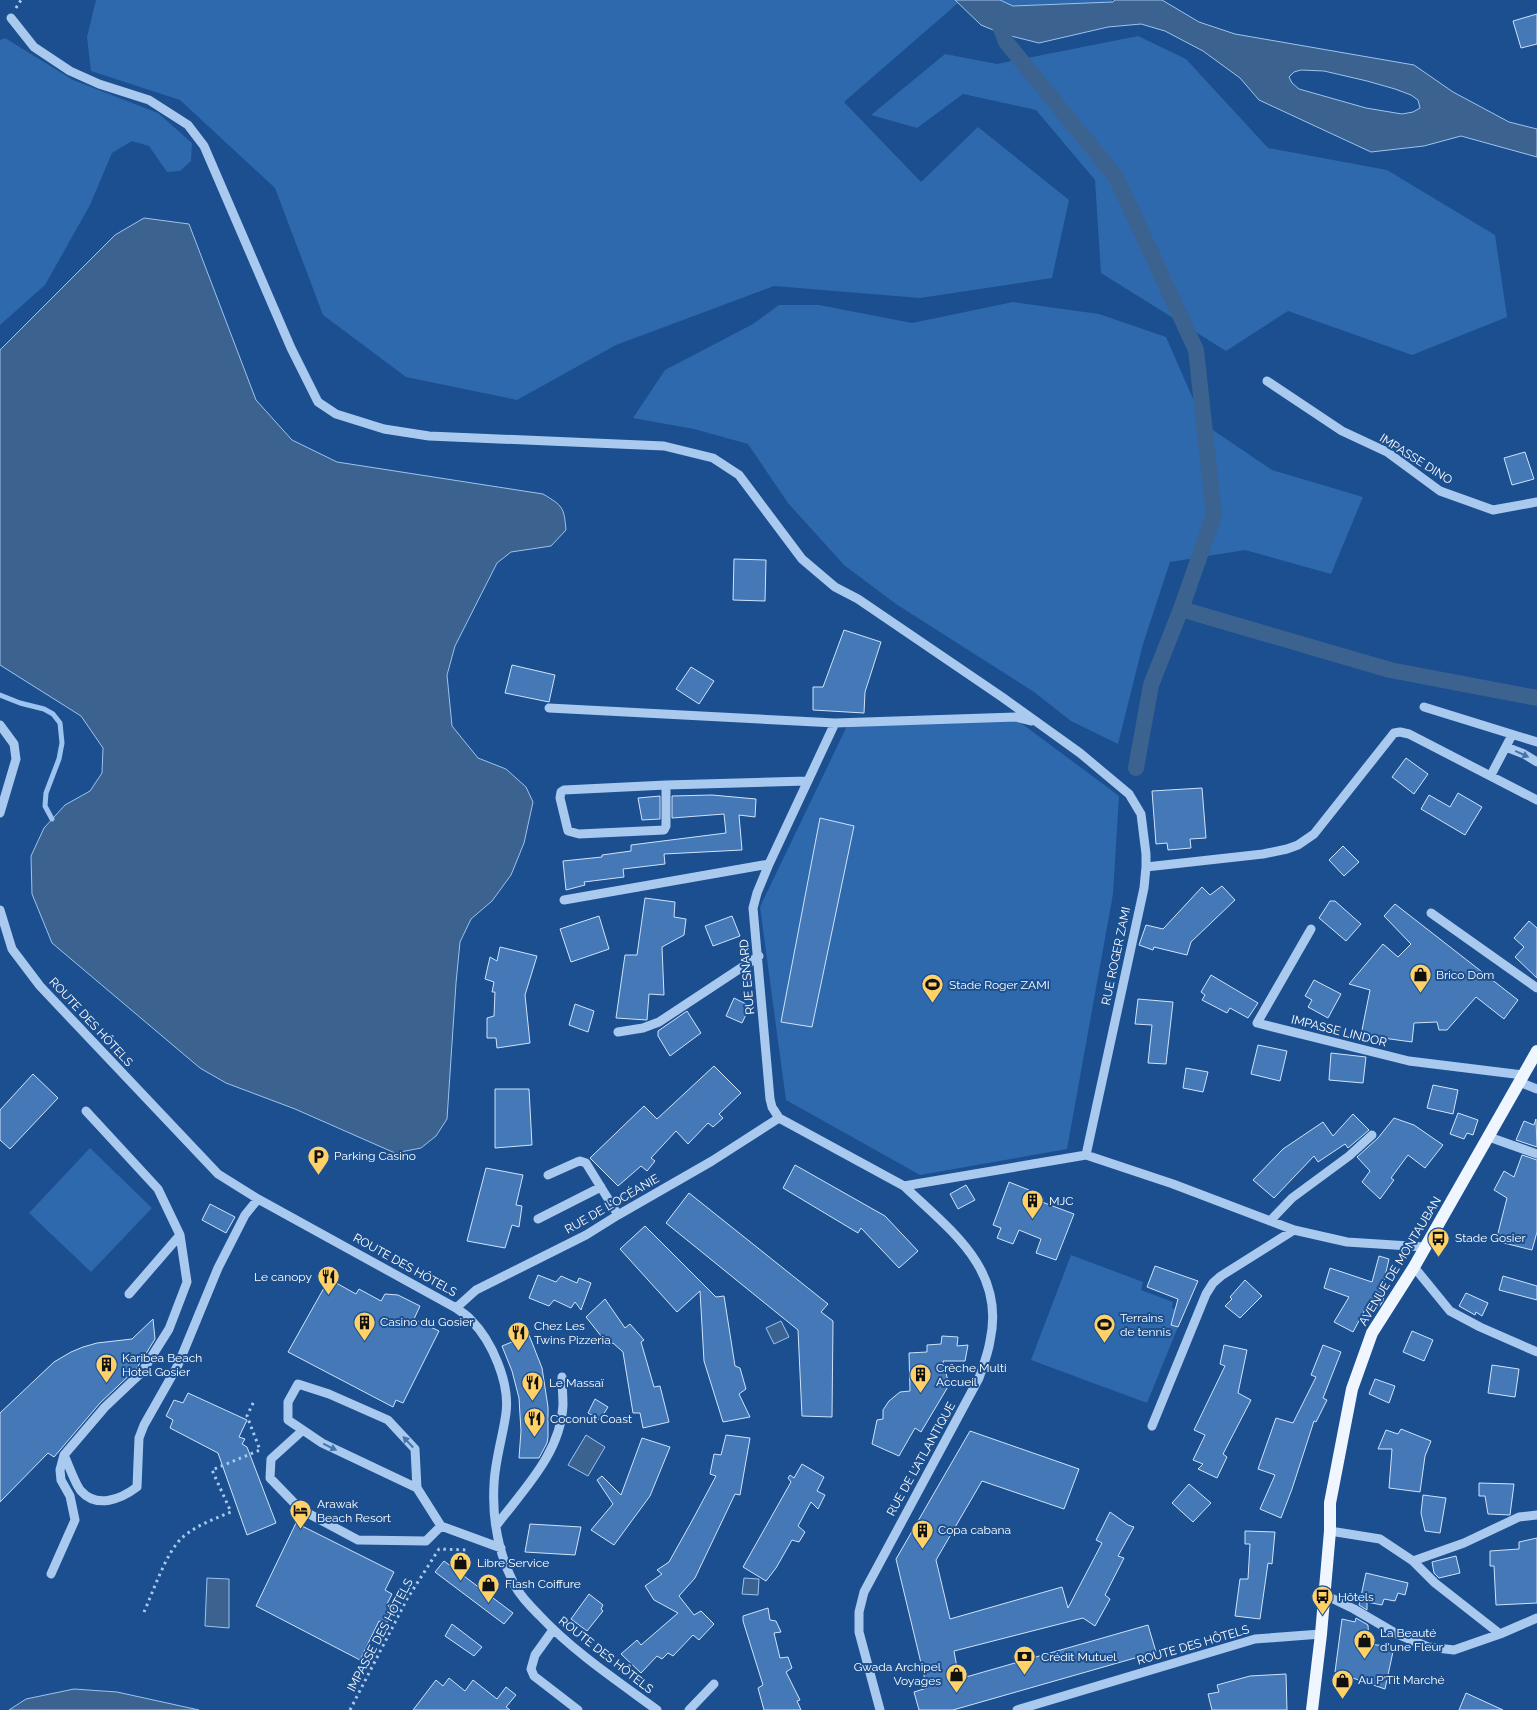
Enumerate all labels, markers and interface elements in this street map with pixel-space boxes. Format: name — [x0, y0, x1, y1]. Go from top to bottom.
street label: IMPASSE DINO — [1377, 431, 1455, 487]
one-way arrow — [1515, 750, 1529, 758]
street label: RUE ROGER ZAMI — [1099, 906, 1133, 1006]
street label: RUE ESNARD — [737, 938, 757, 1015]
shop icon: Brico Dom — [1408, 963, 1432, 994]
place label: Brico Dom — [1436, 968, 1494, 982]
sports icon: Stade Roger ZAMI — [921, 973, 945, 1004]
street label: ROUTE DES HÔTELS — [46, 975, 136, 1069]
place label: Stade Roger ZAMI — [949, 978, 1050, 992]
street label: IMPASSE LINDOR — [1290, 1012, 1388, 1050]
parking icon: Parking Casino — [306, 1144, 330, 1175]
place label: Parking Casino — [334, 1149, 416, 1163]
street label: RUE DE L'OCÉANIE — [562, 1171, 662, 1237]
building icon: MJC — [1021, 1189, 1045, 1220]
place label: MJC — [1049, 1194, 1074, 1208]
street label: AVENUE DE MONTAUBAN — [1356, 1194, 1444, 1328]
bus stop icon: Stade Gosier — [1427, 1226, 1451, 1257]
street label: ROUTE DES HÔTELS — [351, 1231, 459, 1299]
place label: Stade Gosier — [1455, 1231, 1526, 1245]
restaurant icon: Le canopy — [316, 1265, 340, 1296]
place label: Le canopy — [254, 1270, 312, 1284]
building icon: Casino du Gosier — [352, 1310, 376, 1341]
place label: Terrains de tennis — [1120, 1311, 1171, 1339]
sports icon: Terrains de tennis — [1092, 1313, 1116, 1344]
place label: Casino du Gosier — [380, 1315, 474, 1329]
place label: Chez Les Twins Pizzeria — [534, 1319, 611, 1347]
restaurant icon: Chez Les Twins Pizzeria — [506, 1321, 530, 1352]
place label: Karibea Beach Hotel Gosier — [122, 1351, 202, 1379]
building icon: Karibea Beach Hotel Gosier — [94, 1353, 118, 1384]
place label: Crêche Multi Accueil — [936, 1361, 1007, 1389]
building icon: Crêche Multi Accueil — [908, 1363, 932, 1394]
restaurant icon: Le Massaï — [521, 1371, 545, 1402]
place label: Le Massaï — [549, 1376, 604, 1390]
street label: RUE DE L'ATLANTIQUE — [884, 1400, 958, 1518]
restaurant icon: Coconut Coast — [522, 1407, 546, 1438]
place label: Coconut Coast — [550, 1412, 632, 1426]
one-way arrow — [403, 1436, 414, 1449]
one-way arrow — [323, 1443, 337, 1451]
place label: Arawak Beach Resort — [317, 1497, 391, 1525]
hotel icon: Arawak Beach Resort — [289, 1499, 313, 1530]
building icon: Copa cabana — [910, 1518, 934, 1549]
place label: Copa cabana — [938, 1523, 1011, 1537]
shop icon: Libre Service — [449, 1551, 473, 1582]
place label: Libre Service — [477, 1556, 549, 1570]
shop icon: Flash Coiffure — [477, 1572, 501, 1603]
street label: IMPASSE DES HÔTELS — [344, 1576, 416, 1694]
place label: Flash Coiffure — [505, 1577, 581, 1591]
bus stop icon: Hôtels — [1310, 1585, 1334, 1616]
place label: Hôtels — [1338, 1590, 1374, 1604]
street label: ROUTE DES HÔTELS — [556, 1614, 656, 1696]
street label: ROUTE DES HÔTELS — [1135, 1622, 1251, 1668]
place label: La Beauté d'une Fleur — [1380, 1626, 1444, 1654]
shop icon: La Beauté d'une Fleur — [1352, 1628, 1376, 1659]
bank icon: Crédit Mutuel — [1013, 1645, 1037, 1676]
place label: Crédit Mutuel — [1041, 1650, 1117, 1664]
place label: Gwada Archipel Voyages — [854, 1660, 942, 1688]
shop icon: Gwada Archipel Voyages — [945, 1662, 969, 1693]
shop icon: Au P'Tit Marché — [1330, 1668, 1354, 1699]
place label: Au P'Tit Marché — [1358, 1673, 1445, 1687]

